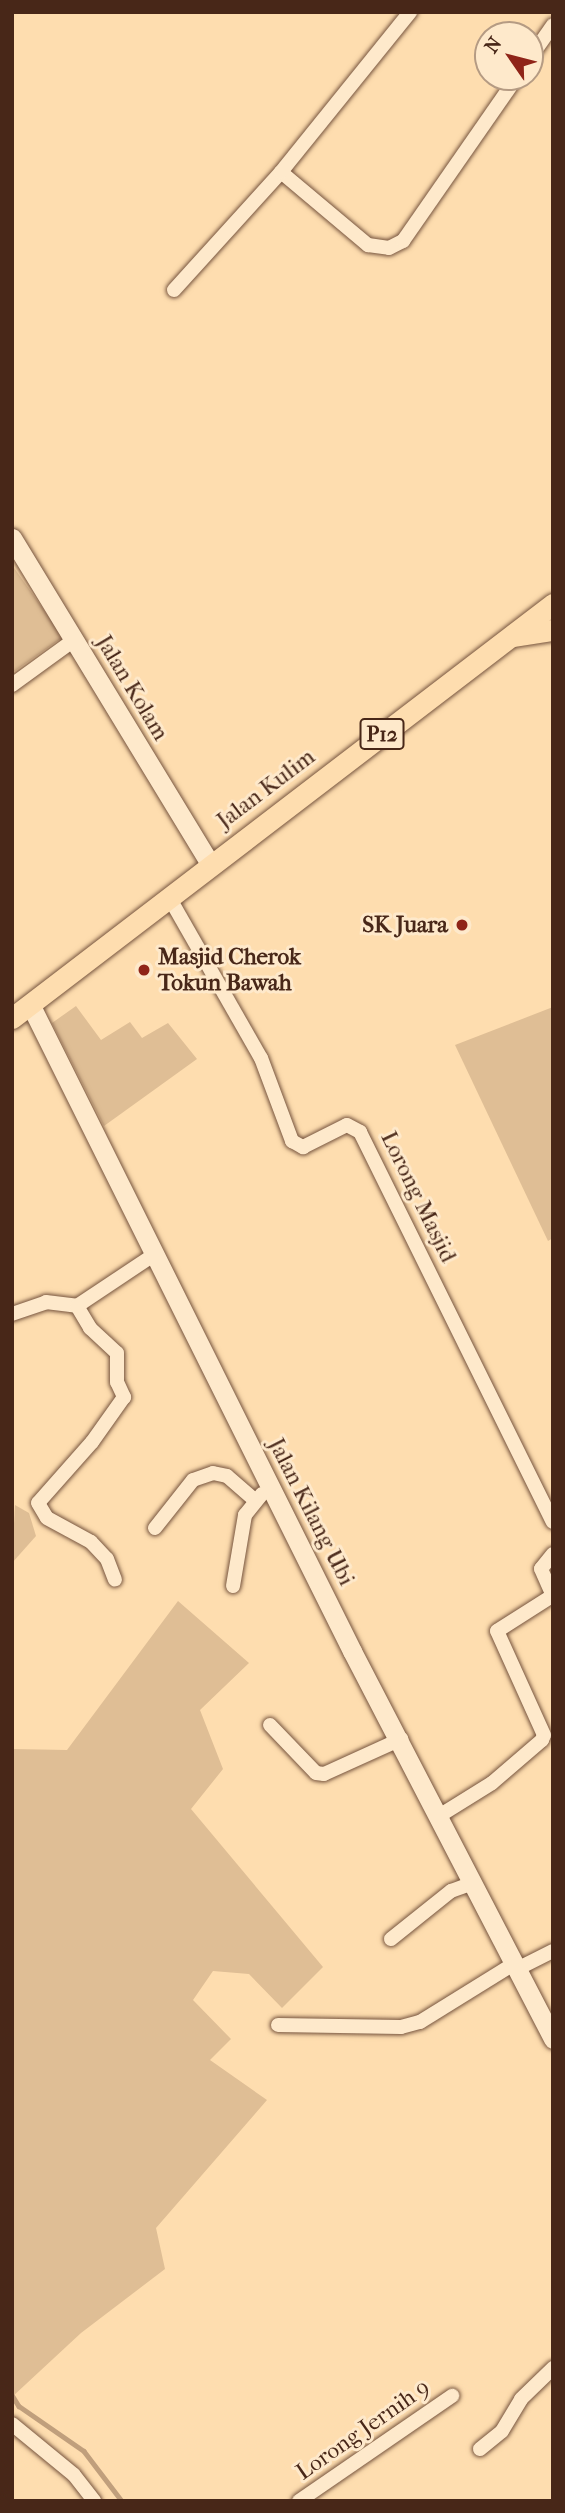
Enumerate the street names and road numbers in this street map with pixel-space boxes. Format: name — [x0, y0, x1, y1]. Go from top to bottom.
street label: Jalan Kolam — [90, 630, 174, 746]
road number: P12 — [359, 716, 405, 752]
street label: Jalan Kulim — [212, 743, 320, 835]
street label: Lorong Masjid — [374, 1127, 462, 1267]
street label: Jalan Kilang Ubi — [262, 1434, 360, 1590]
street label: Lorong Jernih 9 — [291, 2374, 435, 2486]

